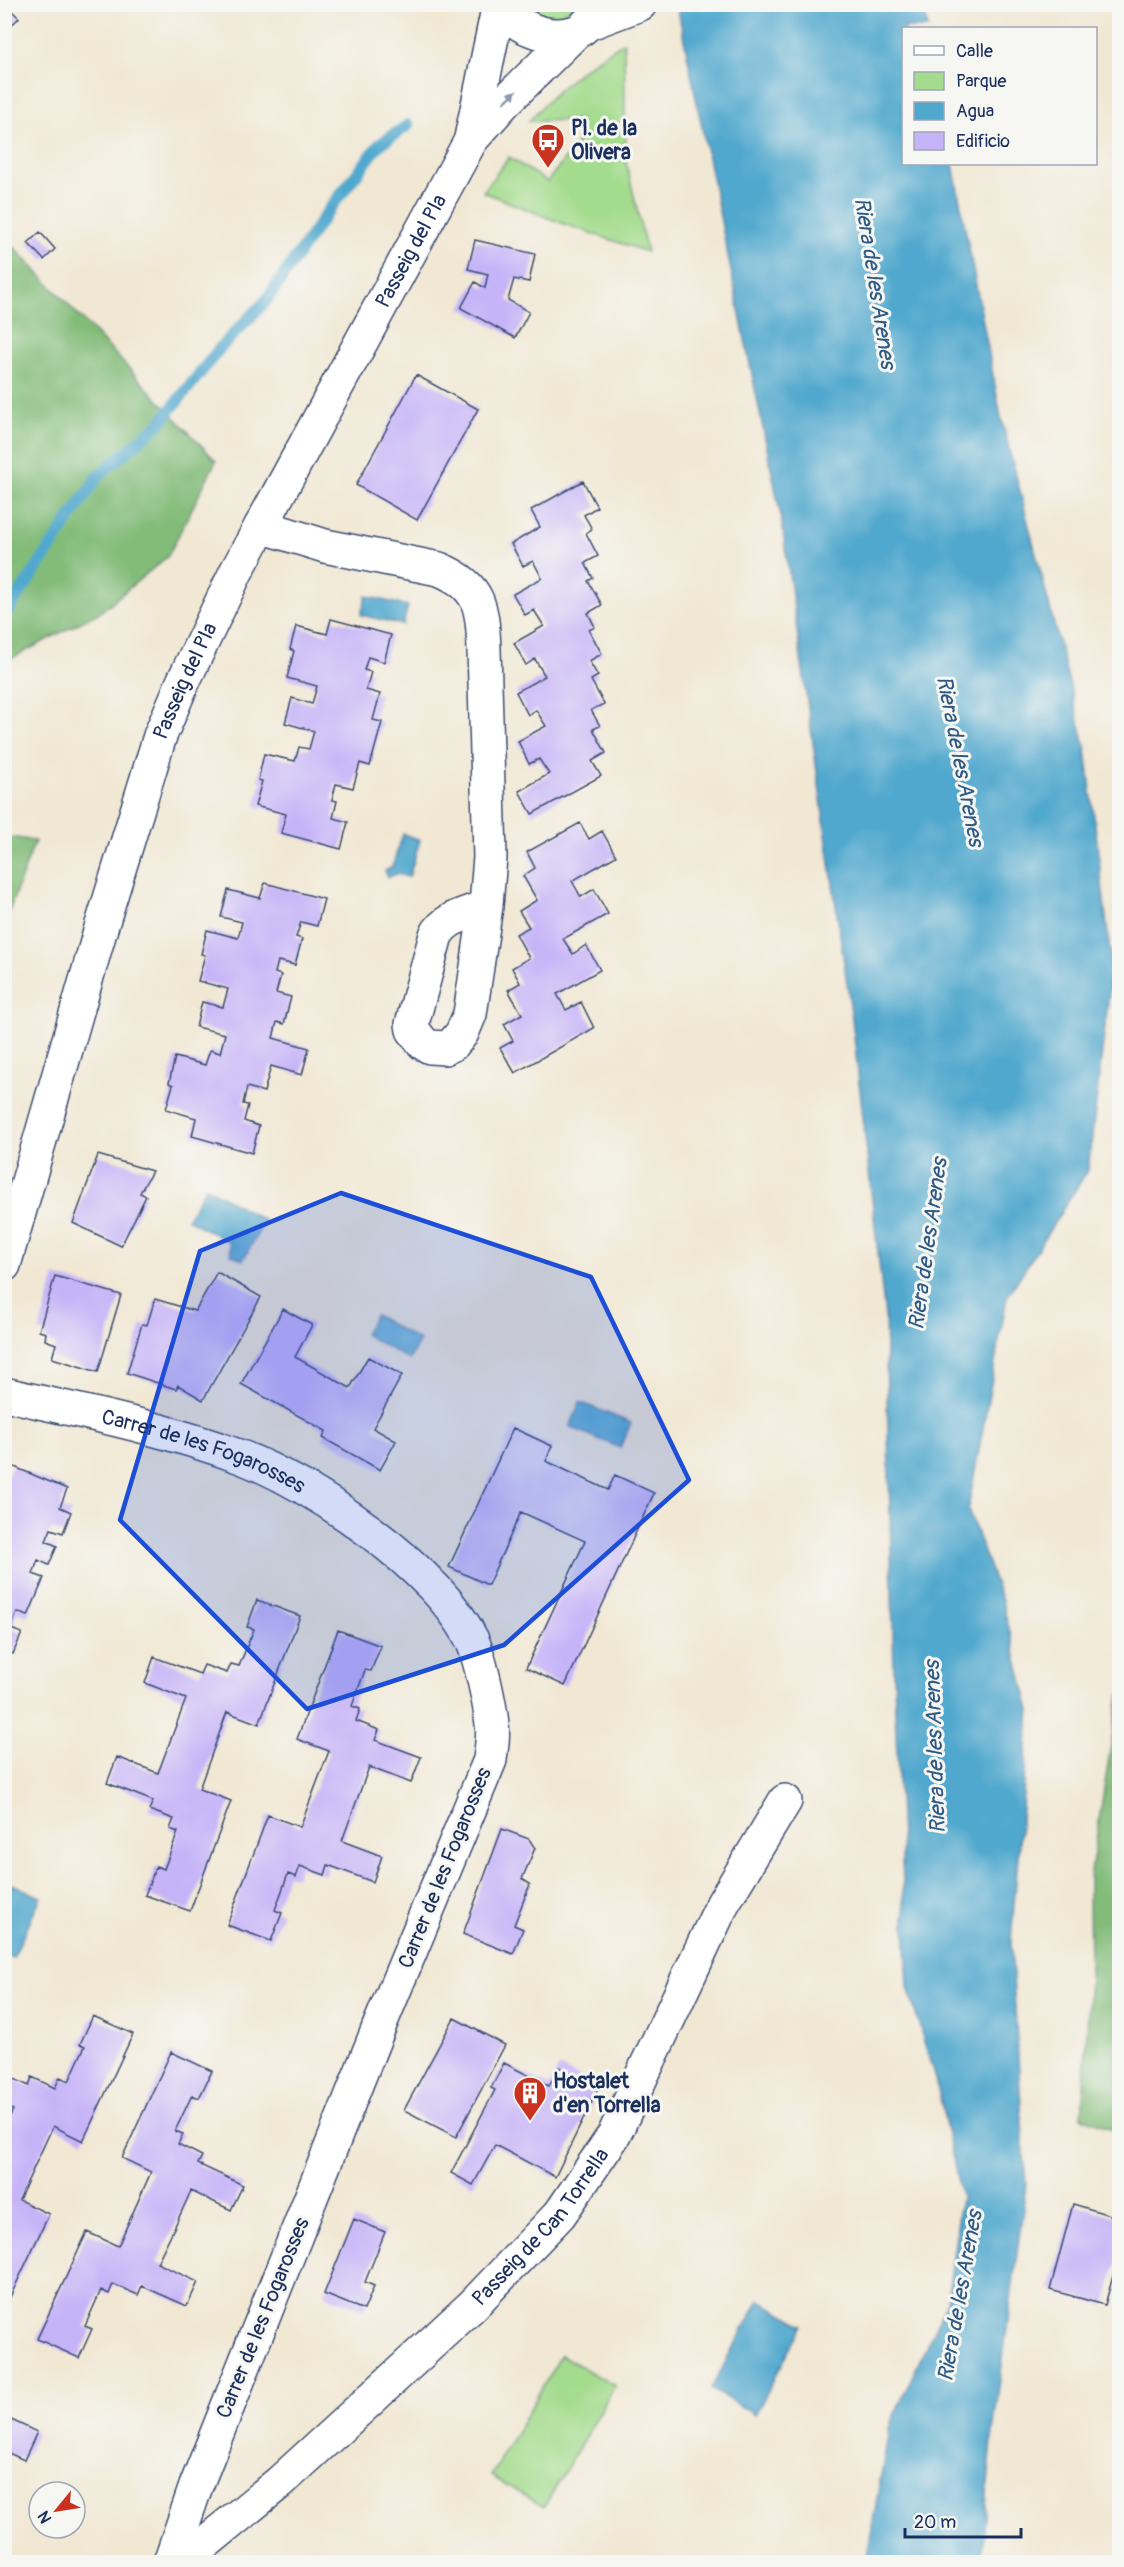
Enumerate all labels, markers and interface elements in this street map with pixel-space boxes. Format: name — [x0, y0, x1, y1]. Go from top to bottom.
legend — [902, 27, 1097, 165]
text: Calle — [956, 40, 993, 63]
text: Parque — [956, 70, 1006, 93]
one-way arrow — [503, 90, 518, 104]
text: Agua — [956, 100, 994, 123]
place label: Pl. de la Olivera — [571, 115, 637, 166]
bus stop icon: Pl. de la Olivera — [530, 122, 566, 169]
text: Edificio — [956, 130, 1010, 153]
street label: Passeig del Pla — [369, 189, 453, 312]
water label: Riera de les Arenes — [848, 195, 903, 373]
street label: Passeig del Pla — [147, 618, 223, 743]
water label: Riera de les Arenes — [930, 673, 991, 851]
water label: Riera de les Arenes — [902, 1154, 954, 1332]
street label: Carrer de les Fogarosses — [99, 1403, 311, 1500]
water label: Riera de les Arenes — [918, 1658, 952, 1834]
street label: Carrer de les Fogarosses — [392, 1763, 498, 1972]
place label: Hostalet d'en Torrella — [553, 2068, 661, 2119]
building icon: Hostalet d'en Torrella — [512, 2075, 548, 2122]
street label: Passeig de Can Torrella — [466, 2143, 615, 2311]
water label: Riera de les Arenes — [931, 2206, 989, 2384]
street label: Carrer de les Fogarosses — [210, 2213, 316, 2422]
north arrow — [27, 2480, 87, 2540]
scale bar — [905, 2501, 1020, 2539]
text: N — [33, 2507, 56, 2527]
text: 20 m — [914, 2511, 956, 2534]

